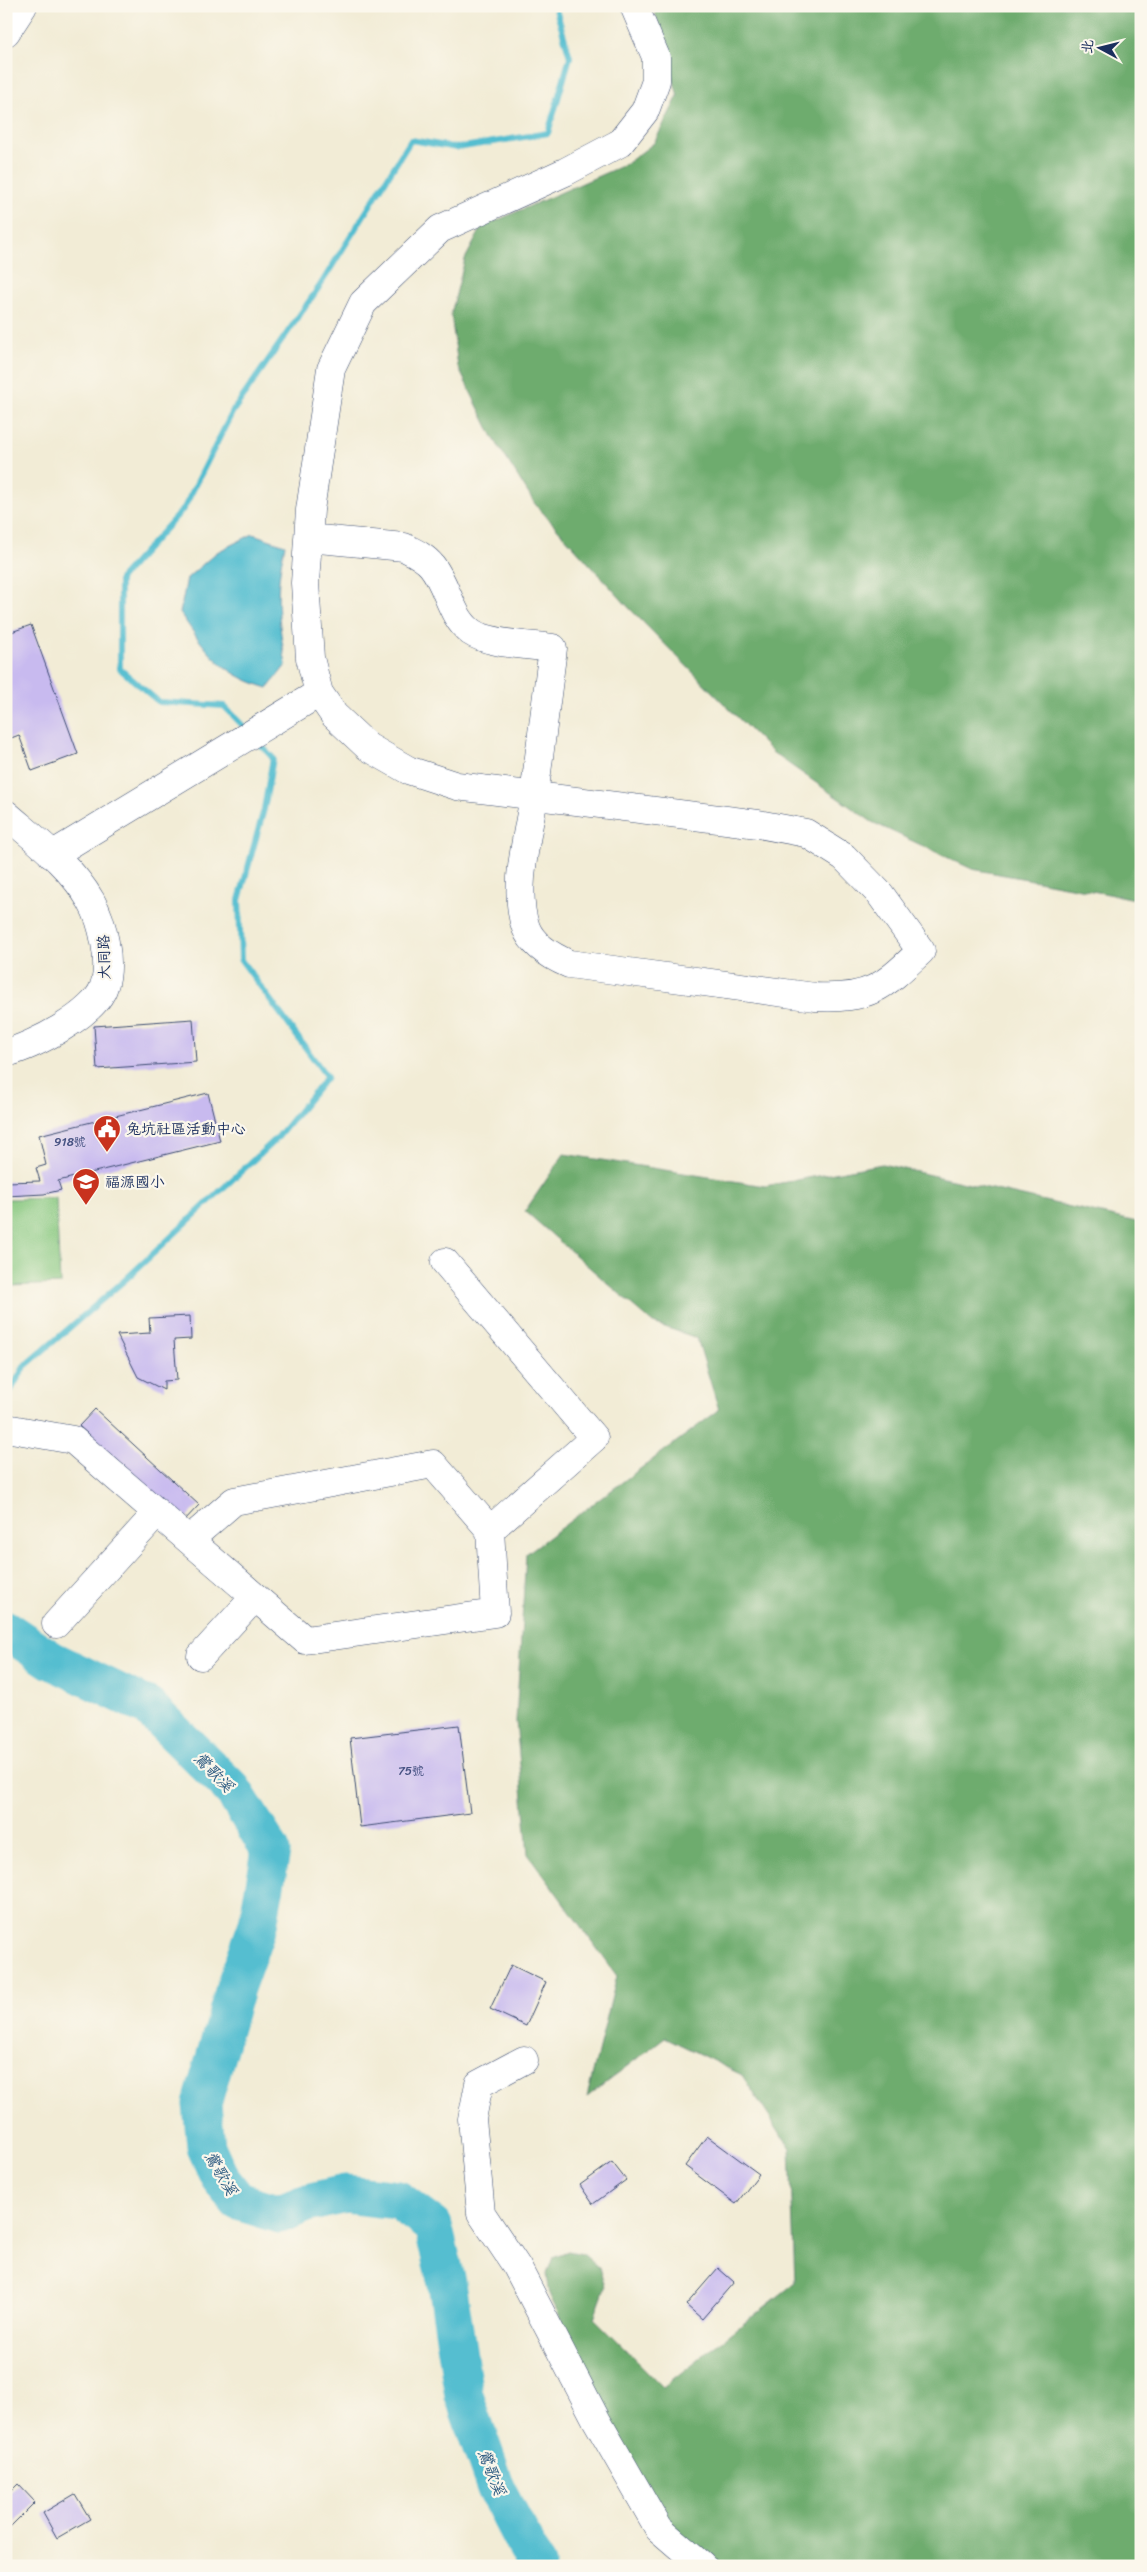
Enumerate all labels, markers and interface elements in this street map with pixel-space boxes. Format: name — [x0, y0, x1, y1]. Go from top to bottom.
north arrow — [1074, 22, 1124, 72]
text: 北 — [1074, 38, 1101, 55]
street label: 大同路 — [91, 934, 117, 980]
public building icon: 兔坑社區活動中心 — [92, 1114, 122, 1153]
place label: 兔坑社區活動中心 — [126, 1116, 246, 1142]
house number: 918號 — [54, 1131, 86, 1153]
school or university icon: 福源國小 — [71, 1167, 101, 1206]
place label: 福源國小 — [105, 1169, 165, 1195]
water label: 鶯歌溪 — [187, 1745, 242, 1800]
house number: 75號 — [398, 1760, 424, 1782]
water label: 鶯歌溪 — [196, 2145, 246, 2202]
water label: 鶯歌溪 — [470, 2444, 514, 2501]

